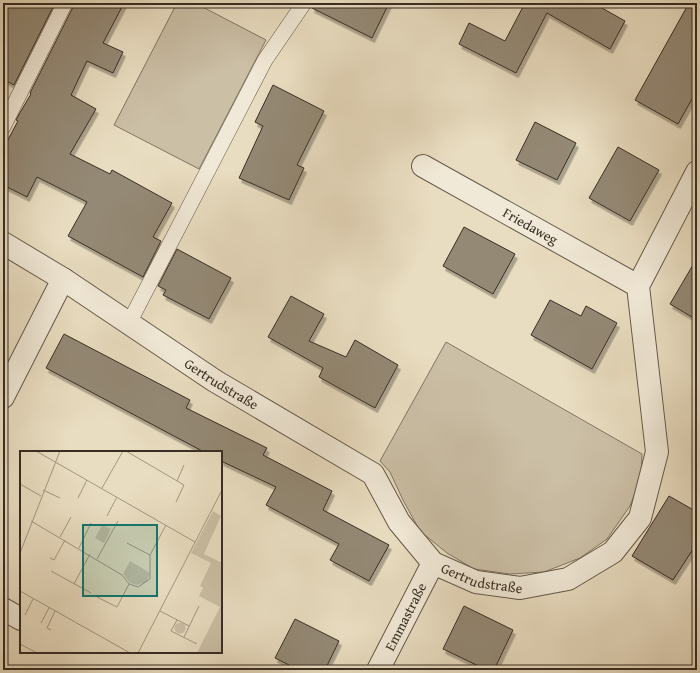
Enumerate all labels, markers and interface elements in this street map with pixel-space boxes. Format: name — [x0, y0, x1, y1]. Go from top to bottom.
street label: Friedaweg — [499, 203, 562, 249]
street label: Gertrudstraße — [180, 353, 263, 415]
inset map — [20, 451, 222, 653]
street label: Gertrudstraße — [438, 558, 524, 598]
street label: Emmastraße — [380, 579, 431, 654]

